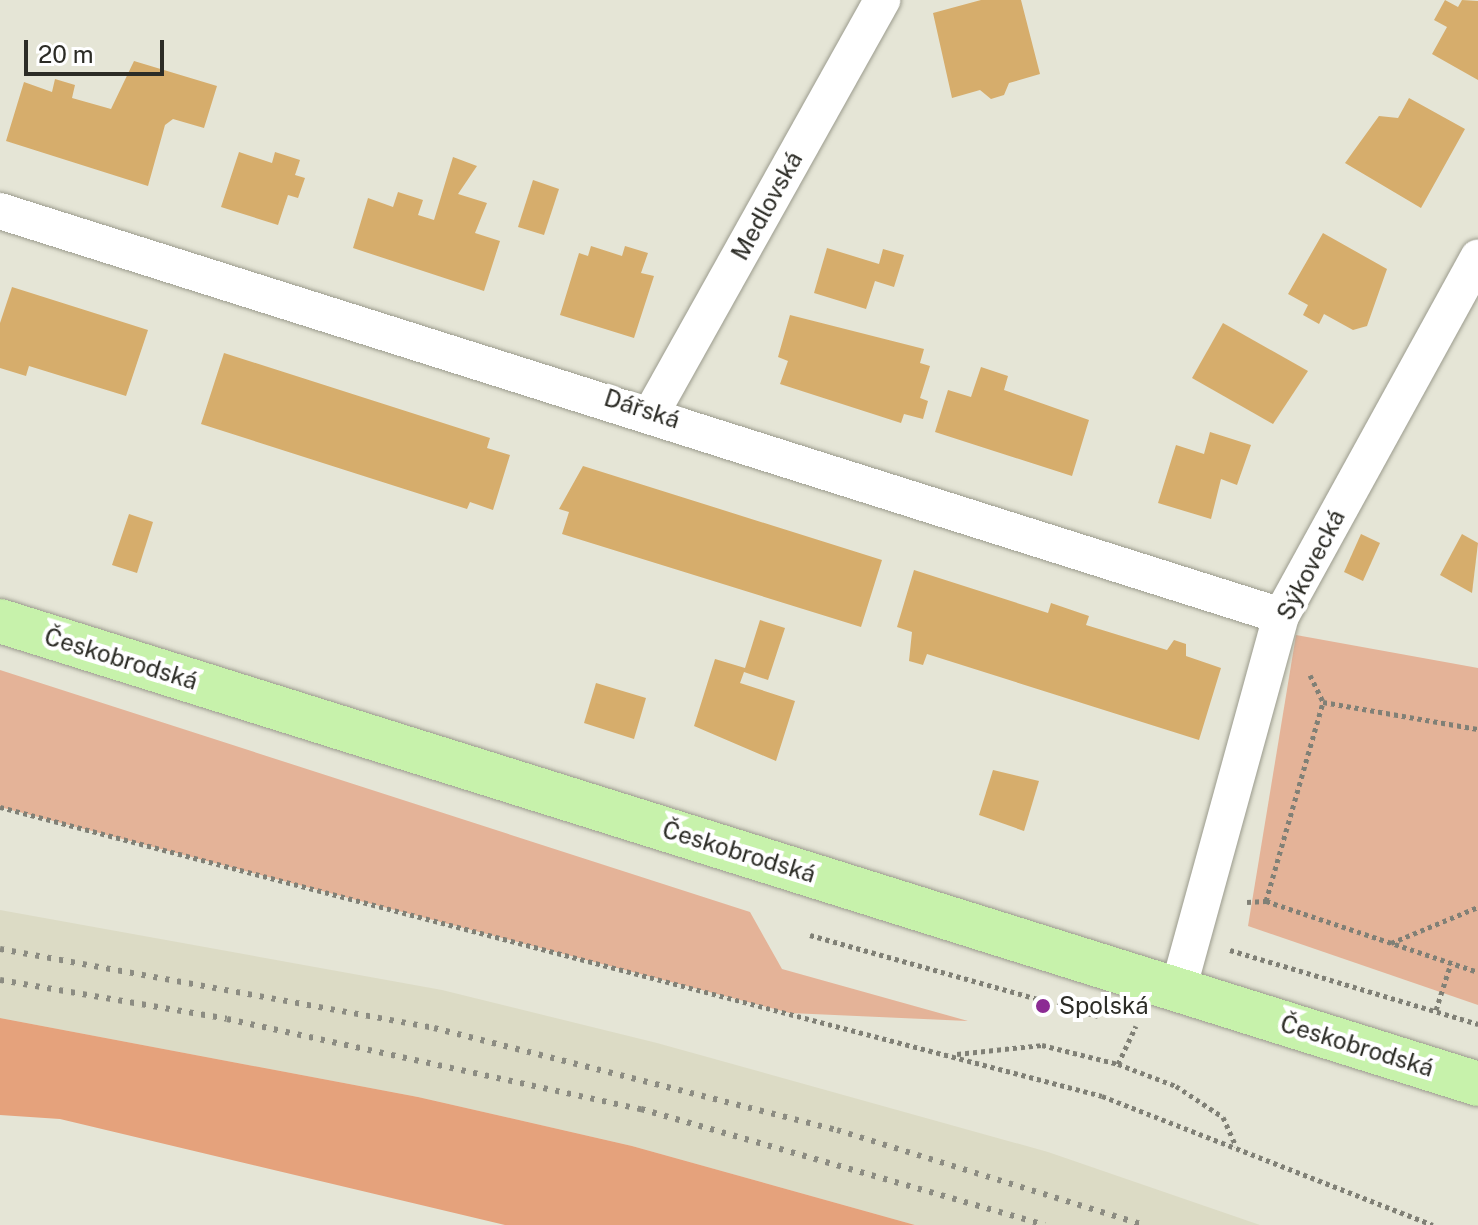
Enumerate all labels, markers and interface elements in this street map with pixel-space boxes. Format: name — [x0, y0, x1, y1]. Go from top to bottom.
scale bar — [28, 24, 168, 74]
text: 20 m — [38, 40, 94, 68]
street label: Medlovská — [725, 147, 809, 265]
street label: Dářská — [601, 383, 683, 435]
street label: Sýkovecká — [1271, 505, 1351, 625]
street label: Českobrodská — [41, 622, 201, 696]
street label: Českobrodská — [659, 815, 819, 889]
place label: Spolská — [1059, 992, 1148, 1020]
marker: Spolská — [1034, 997, 1052, 1015]
street label: Českobrodská — [1277, 1009, 1437, 1083]

